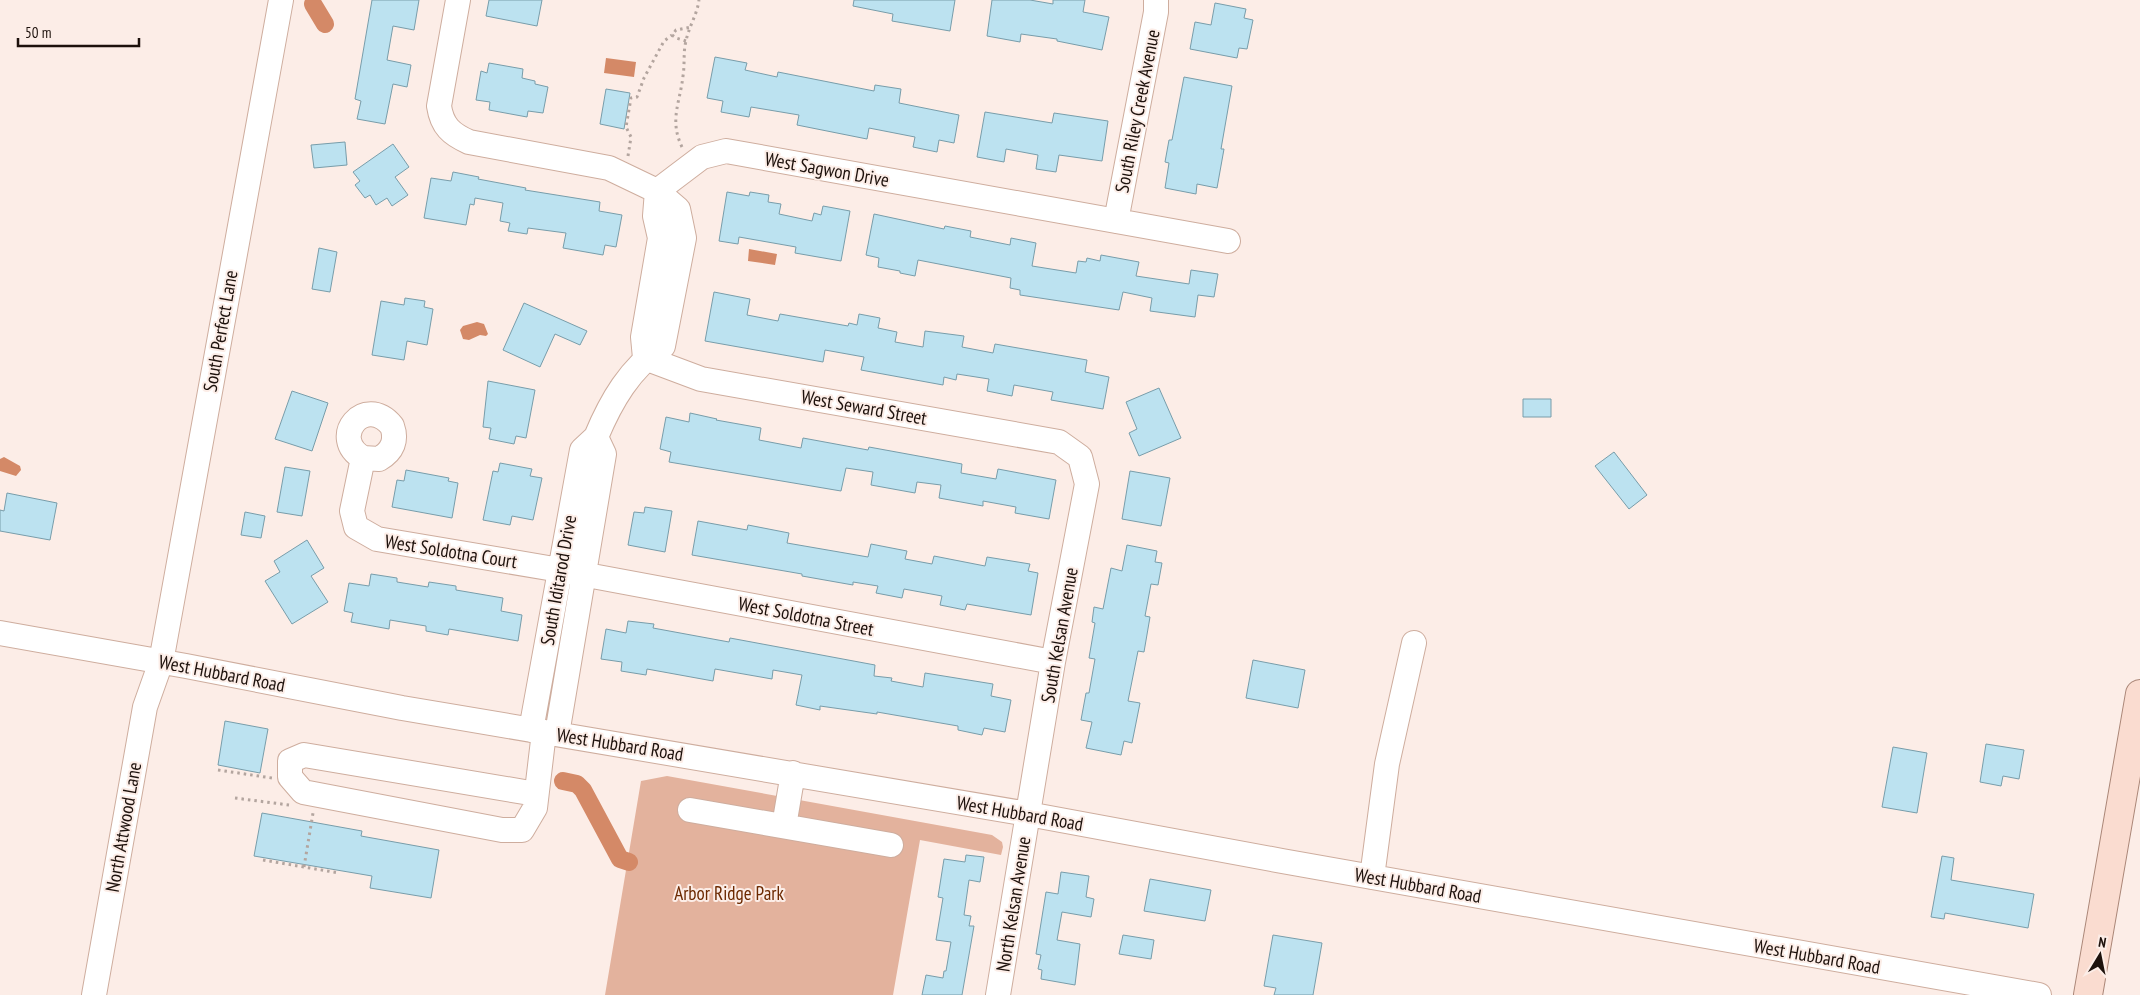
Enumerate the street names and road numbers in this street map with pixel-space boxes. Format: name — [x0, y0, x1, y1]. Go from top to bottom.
street label: South Riley Creek Avenue — [1109, 27, 1165, 195]
street label: West Sagwon Drive — [763, 146, 891, 192]
street label: South Perfect Lane — [197, 268, 243, 394]
street label: West Seward Street — [799, 384, 929, 430]
street label: South Iditarod Drive — [535, 513, 581, 647]
street label: West Soldotna Court — [383, 529, 520, 573]
street label: South Kelsan Avenue — [1035, 565, 1083, 705]
street label: West Soldotna Street — [736, 591, 876, 641]
street label: West Hubbard Road — [157, 649, 287, 697]
street label: West Hubbard Road — [555, 722, 685, 766]
street label: North Attwood Lane — [100, 760, 146, 894]
street label: West Hubbard Road — [955, 790, 1085, 836]
street label: North Kelsan Avenue — [990, 835, 1036, 973]
street label: West Hubbard Road — [1353, 862, 1483, 908]
street label: West Hubbard Road — [1752, 933, 1882, 979]

